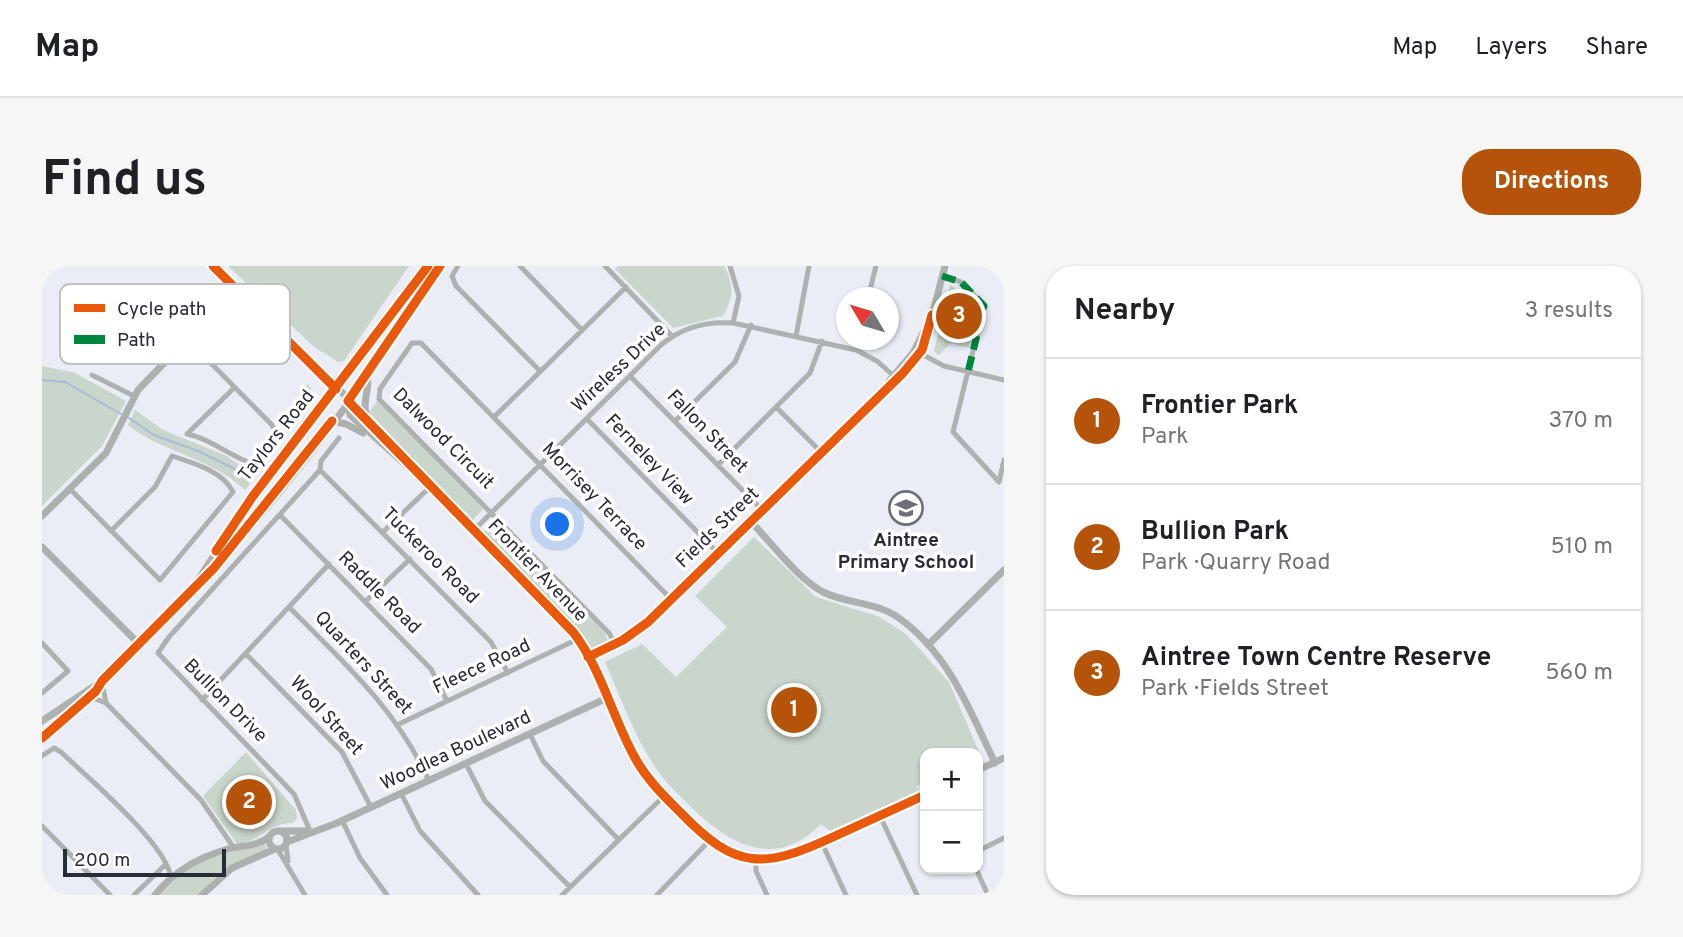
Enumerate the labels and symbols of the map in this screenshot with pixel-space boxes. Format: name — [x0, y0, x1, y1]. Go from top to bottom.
legend — [60, 284, 290, 364]
north arrow — [836, 287, 899, 350]
pin: 3 — [936, 290, 982, 342]
text: Cycle path — [117, 298, 206, 322]
street label: Wireless Drive — [567, 318, 671, 418]
text: Path — [117, 329, 156, 353]
street label: Dalwood Circuit — [387, 383, 499, 495]
street label: Taylors Road — [234, 385, 320, 487]
street label: Fallon Street — [661, 385, 753, 479]
street label: Ferneley View — [600, 409, 698, 511]
street label: Morrisey Terrace — [536, 438, 652, 556]
street label: Fields Street — [671, 482, 765, 574]
school or university icon: Aintree Primary School — [887, 489, 925, 527]
street label: Tuckeroo Road — [377, 503, 483, 609]
your location — [540, 507, 574, 541]
street label: Frontier Avenue — [482, 515, 592, 627]
place label: Aintree Primary School — [838, 529, 974, 575]
street label: Raddle Road — [332, 546, 426, 640]
street label: Quarters Street — [309, 606, 417, 720]
street label: Fleece Road — [429, 634, 535, 700]
street label: Bullion Drive — [178, 654, 272, 748]
street label: Wool Street — [284, 671, 368, 761]
pin: 1 — [771, 684, 817, 736]
street label: Woodlea Boulevard — [377, 706, 535, 796]
pin: 2 — [226, 776, 272, 828]
scale bar — [63, 846, 226, 878]

